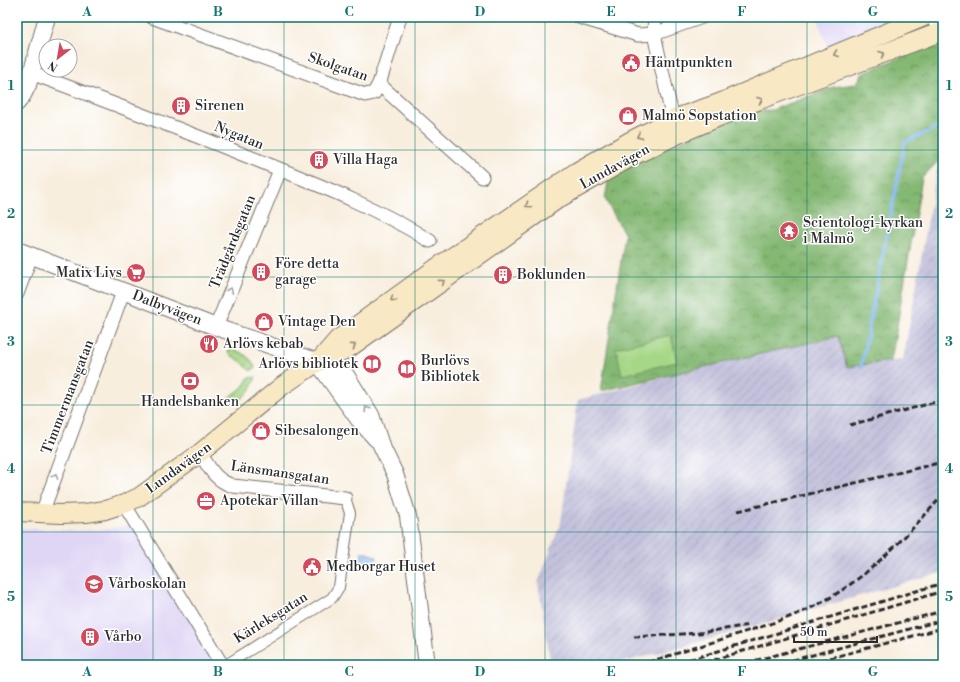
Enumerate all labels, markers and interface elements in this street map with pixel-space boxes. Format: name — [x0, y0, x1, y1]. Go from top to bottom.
text: A — [81, 4, 92, 20]
text: B — [213, 4, 223, 20]
text: C — [344, 4, 354, 20]
text: D — [475, 4, 485, 20]
text: E — [606, 4, 616, 20]
text: F — [737, 4, 747, 20]
text: G — [868, 4, 879, 20]
north arrow — [38, 38, 78, 78]
street label: Skolgatan — [306, 48, 371, 86]
one-way arrow — [833, 49, 841, 57]
one-way arrow — [878, 51, 885, 59]
public building icon: Hämtpunkten — [620, 52, 642, 74]
place label: Hämtpunkten — [645, 54, 733, 72]
text: N — [46, 57, 61, 74]
text: 1 — [8, 78, 15, 94]
text: 1 — [946, 78, 953, 94]
building icon: Sirenen — [170, 95, 192, 117]
place label: Sirenen — [195, 97, 245, 115]
one-way arrow — [757, 97, 764, 105]
shop icon: Malmö Sopstation — [617, 105, 639, 127]
place label: Malmö Sopstation — [642, 107, 758, 125]
street label: Nygatan — [212, 118, 267, 154]
one-way arrow — [635, 131, 643, 139]
street label: Lundavägen — [577, 140, 654, 194]
building icon: Villa Haga — [308, 149, 330, 171]
place label: Villa Haga — [332, 151, 399, 169]
street label: Trädgårdsgatan — [206, 192, 260, 292]
one-way arrow — [526, 200, 533, 207]
text: 2 — [7, 206, 15, 222]
text: 2 — [945, 206, 953, 222]
place label: Scientologi-kyrkan i Malmö — [803, 214, 924, 248]
temple icon: Scientologi-kyrkan i Malmö — [778, 220, 800, 242]
place label: Före detta garage — [275, 255, 340, 289]
building icon: Före detta garage — [250, 261, 272, 283]
supermarket icon: Matix Livs — [125, 262, 147, 284]
place label: Matix Livs — [56, 264, 122, 282]
building icon: Boklunden — [492, 264, 514, 286]
place label: Boklunden — [516, 266, 587, 284]
one-way arrow — [437, 280, 444, 287]
street label: Dalbyvägen — [130, 286, 205, 330]
one-way arrow — [226, 287, 234, 294]
one-way arrow — [390, 294, 397, 301]
shop icon: Vintage Den — [253, 311, 275, 333]
place label: Vintage Den — [277, 313, 356, 331]
restaurant icon: Arlövs kebab — [198, 333, 220, 355]
text: 3 — [7, 334, 15, 350]
text: 3 — [945, 334, 953, 350]
place label: Arlövs kebab — [222, 335, 303, 353]
street label: Timmermansgatan — [38, 337, 98, 457]
one-way arrow — [348, 344, 355, 351]
place label: Burlövs Bibliotek — [420, 352, 480, 386]
library icon: Arlövs bibliotek — [361, 353, 383, 375]
place label: Arlövs bibliotek — [258, 355, 359, 373]
library icon: Burlövs Bibliotek — [396, 358, 418, 380]
bank icon: Handelsbanken — [179, 370, 201, 392]
place label: Handelsbanken — [141, 393, 240, 411]
one-way arrow — [364, 406, 372, 413]
shop icon: Sibesalongen — [250, 420, 272, 442]
place label: Sibesalongen — [275, 422, 359, 440]
street label: Lundavägen — [143, 438, 216, 498]
street label: Länsmansgatan — [229, 457, 331, 489]
text: 4 — [7, 461, 16, 477]
text: 4 — [945, 461, 954, 477]
one-way arrow — [50, 472, 59, 479]
office icon: Apotekar Villan — [195, 490, 217, 512]
place label: Apotekar Villan — [219, 492, 319, 510]
public building icon: Medborgar Huset — [301, 556, 323, 578]
place label: Medborgar Huset — [326, 558, 436, 576]
school or university icon: Vårboskolan — [83, 573, 105, 595]
place label: Vårboskolan — [107, 575, 187, 593]
street label: Kärleksgatan — [231, 588, 312, 648]
text: 5 — [7, 589, 15, 605]
text: 5 — [945, 589, 953, 605]
scale bar — [794, 618, 877, 644]
text: 50 m — [800, 625, 828, 640]
building icon: Vårbo — [79, 626, 101, 648]
place label: Vårbo — [103, 628, 142, 646]
text: A — [81, 664, 92, 680]
text: B — [213, 664, 223, 680]
text: C — [344, 664, 354, 680]
text: D — [475, 664, 485, 680]
text: E — [606, 664, 616, 680]
text: F — [737, 664, 747, 680]
text: G — [868, 664, 879, 680]

